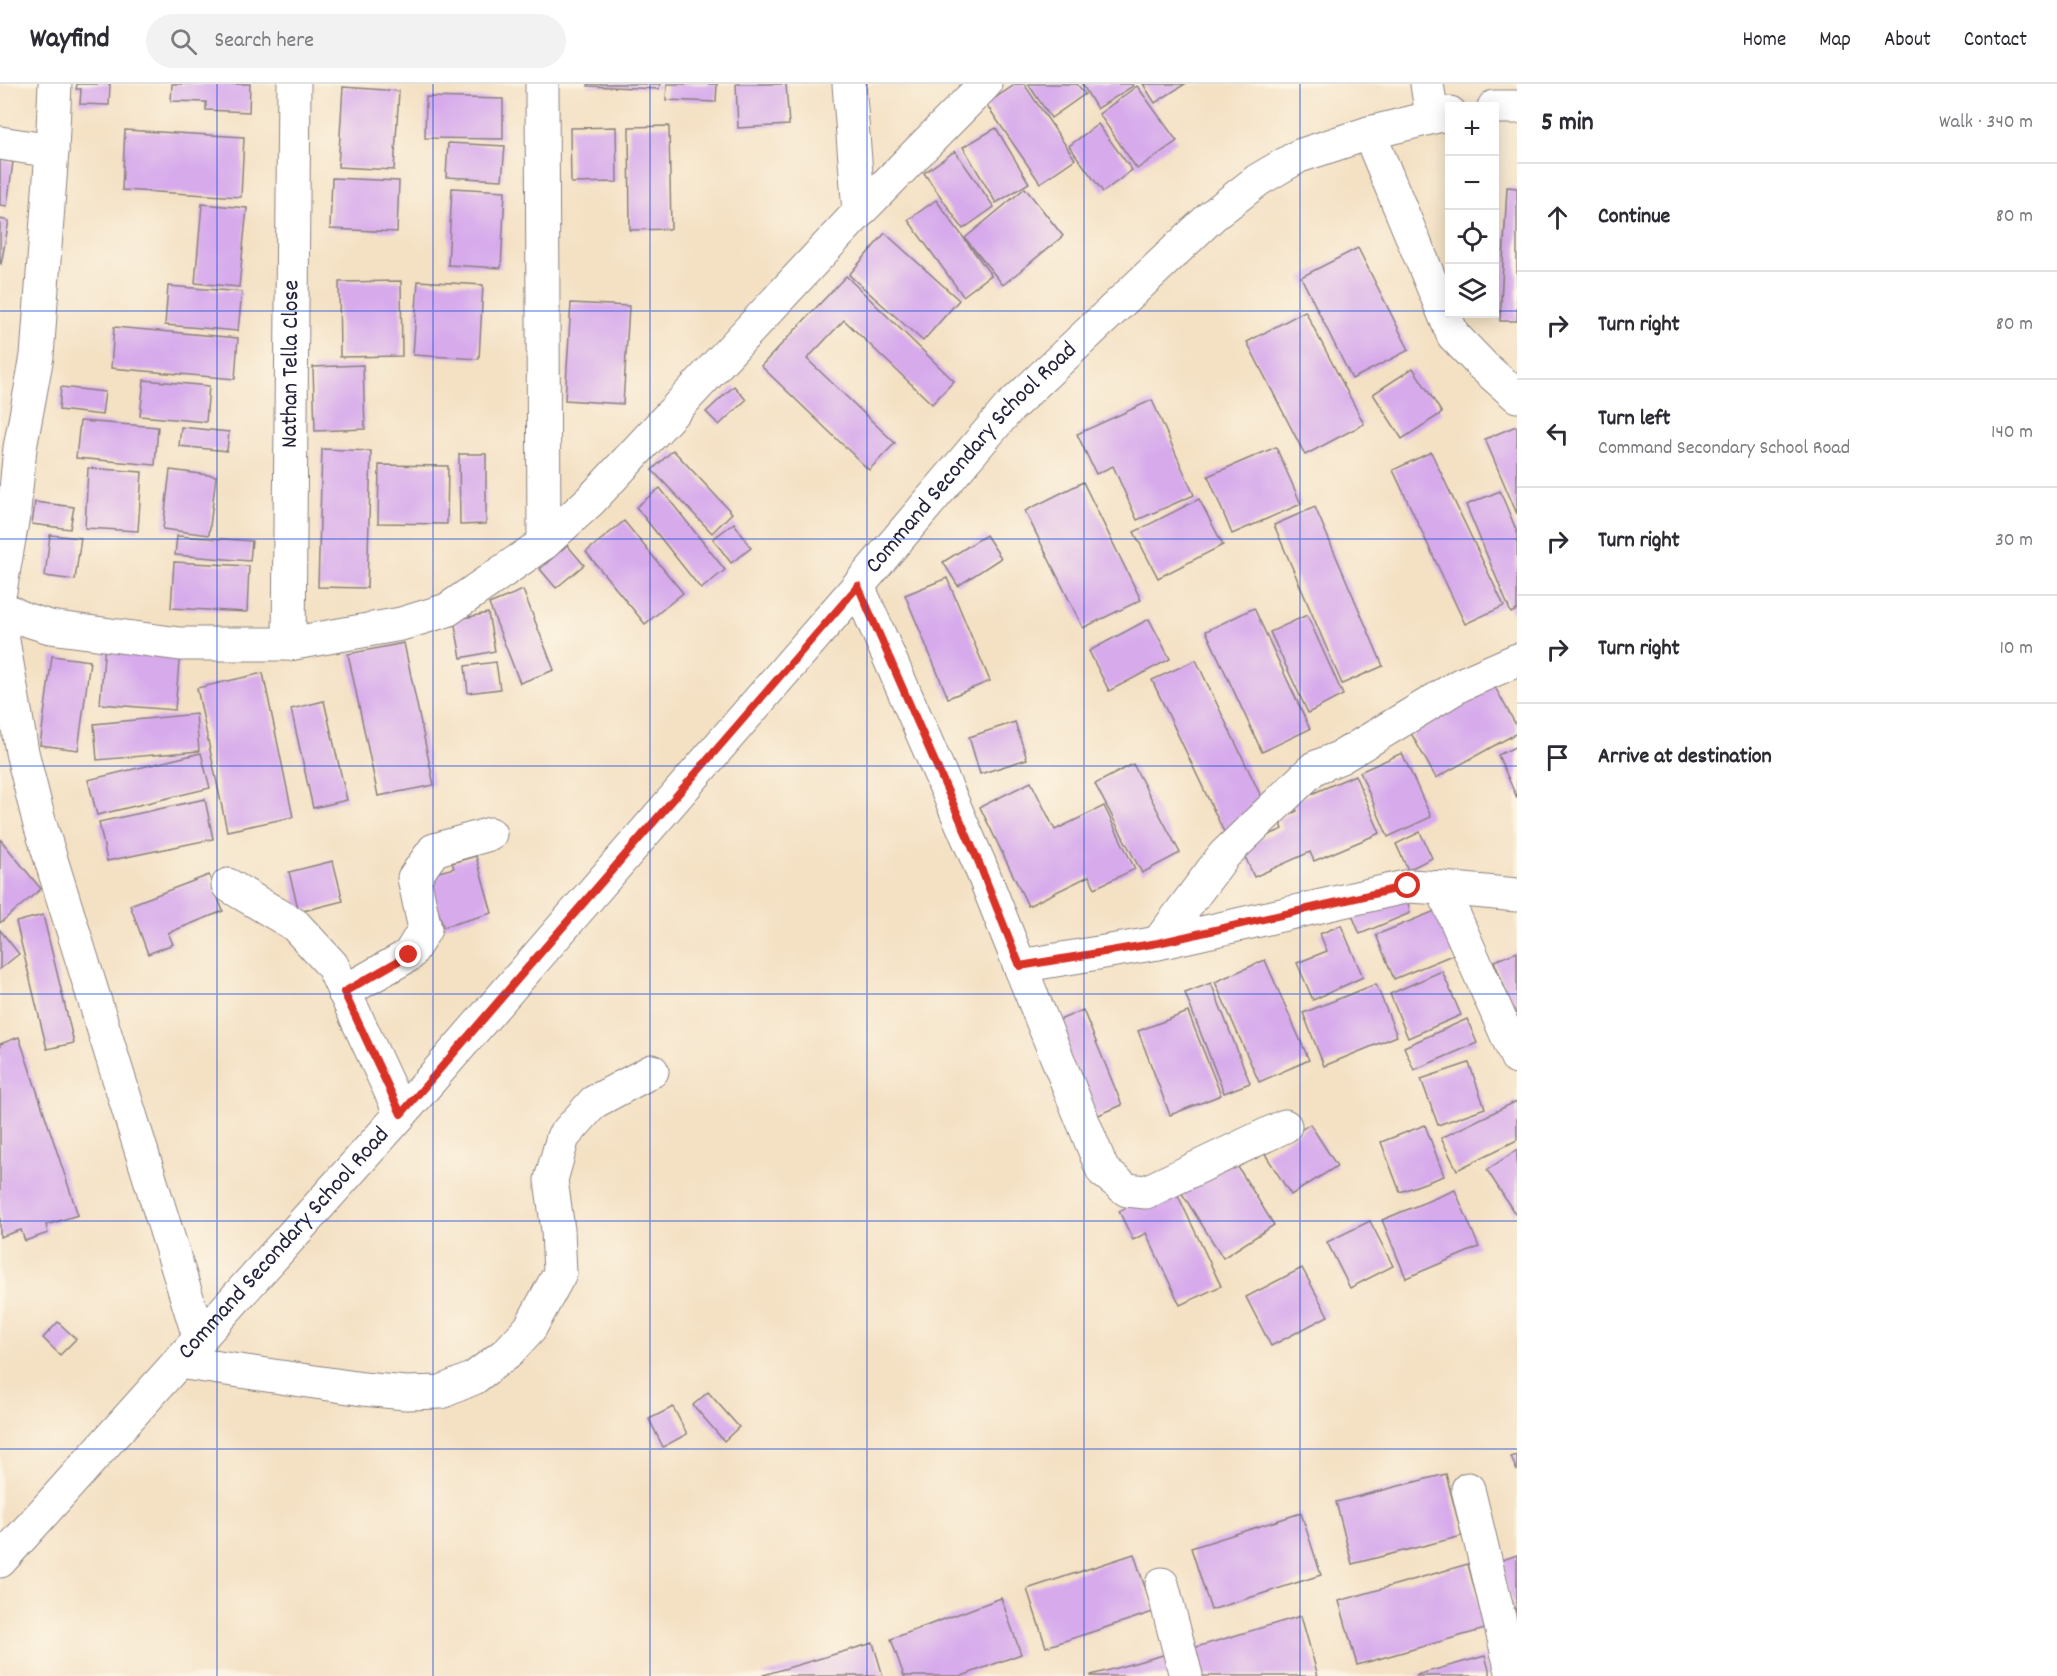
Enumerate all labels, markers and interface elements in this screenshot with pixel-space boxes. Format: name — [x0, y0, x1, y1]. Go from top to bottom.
search box — [146, 14, 566, 68]
text: Wayfind — [30, 21, 110, 61]
icon: search — [167, 25, 200, 58]
text: Search here — [215, 26, 314, 57]
text: Home — [1742, 26, 1786, 56]
text: Map — [1819, 26, 1851, 56]
text: About — [1884, 26, 1931, 56]
text: Contact — [1964, 26, 2027, 56]
map controls — [1445, 102, 1499, 318]
button: + — [1445, 102, 1499, 156]
text: 5 min — [1541, 105, 1594, 142]
text: Walk · 340 m — [1939, 109, 2033, 137]
button: − — [1445, 156, 1499, 210]
icon: ahead — [1541, 201, 1574, 234]
text: Continue — [1598, 202, 1670, 233]
text: 80 m — [1996, 203, 2033, 231]
button: locate — [1445, 210, 1499, 264]
button: layers — [1445, 264, 1499, 318]
street label: Nathan Tella Close — [274, 280, 309, 448]
icon: right — [1541, 309, 1574, 342]
text: Turn right — [1598, 310, 1680, 341]
text: 80 m — [1996, 311, 2033, 339]
street label: Command Secondary School Road — [858, 334, 1085, 582]
text: Turn left — [1598, 404, 1670, 435]
icon: left — [1541, 417, 1574, 450]
text: 140 m — [1991, 419, 2033, 447]
text: Command Secondary School Road — [1598, 435, 1850, 463]
icon: right — [1541, 525, 1574, 558]
text: Turn right — [1598, 526, 1680, 557]
text: 30 m — [1995, 527, 2033, 555]
icon: right — [1541, 633, 1574, 666]
text: Turn right — [1598, 634, 1680, 665]
text: 10 m — [1999, 635, 2033, 663]
icon: arrive — [1541, 741, 1574, 774]
text: Arrive at destination — [1598, 742, 1772, 773]
route start — [1394, 872, 1420, 898]
route end — [395, 941, 421, 967]
street label: Command Secondary School Road — [171, 1120, 398, 1368]

